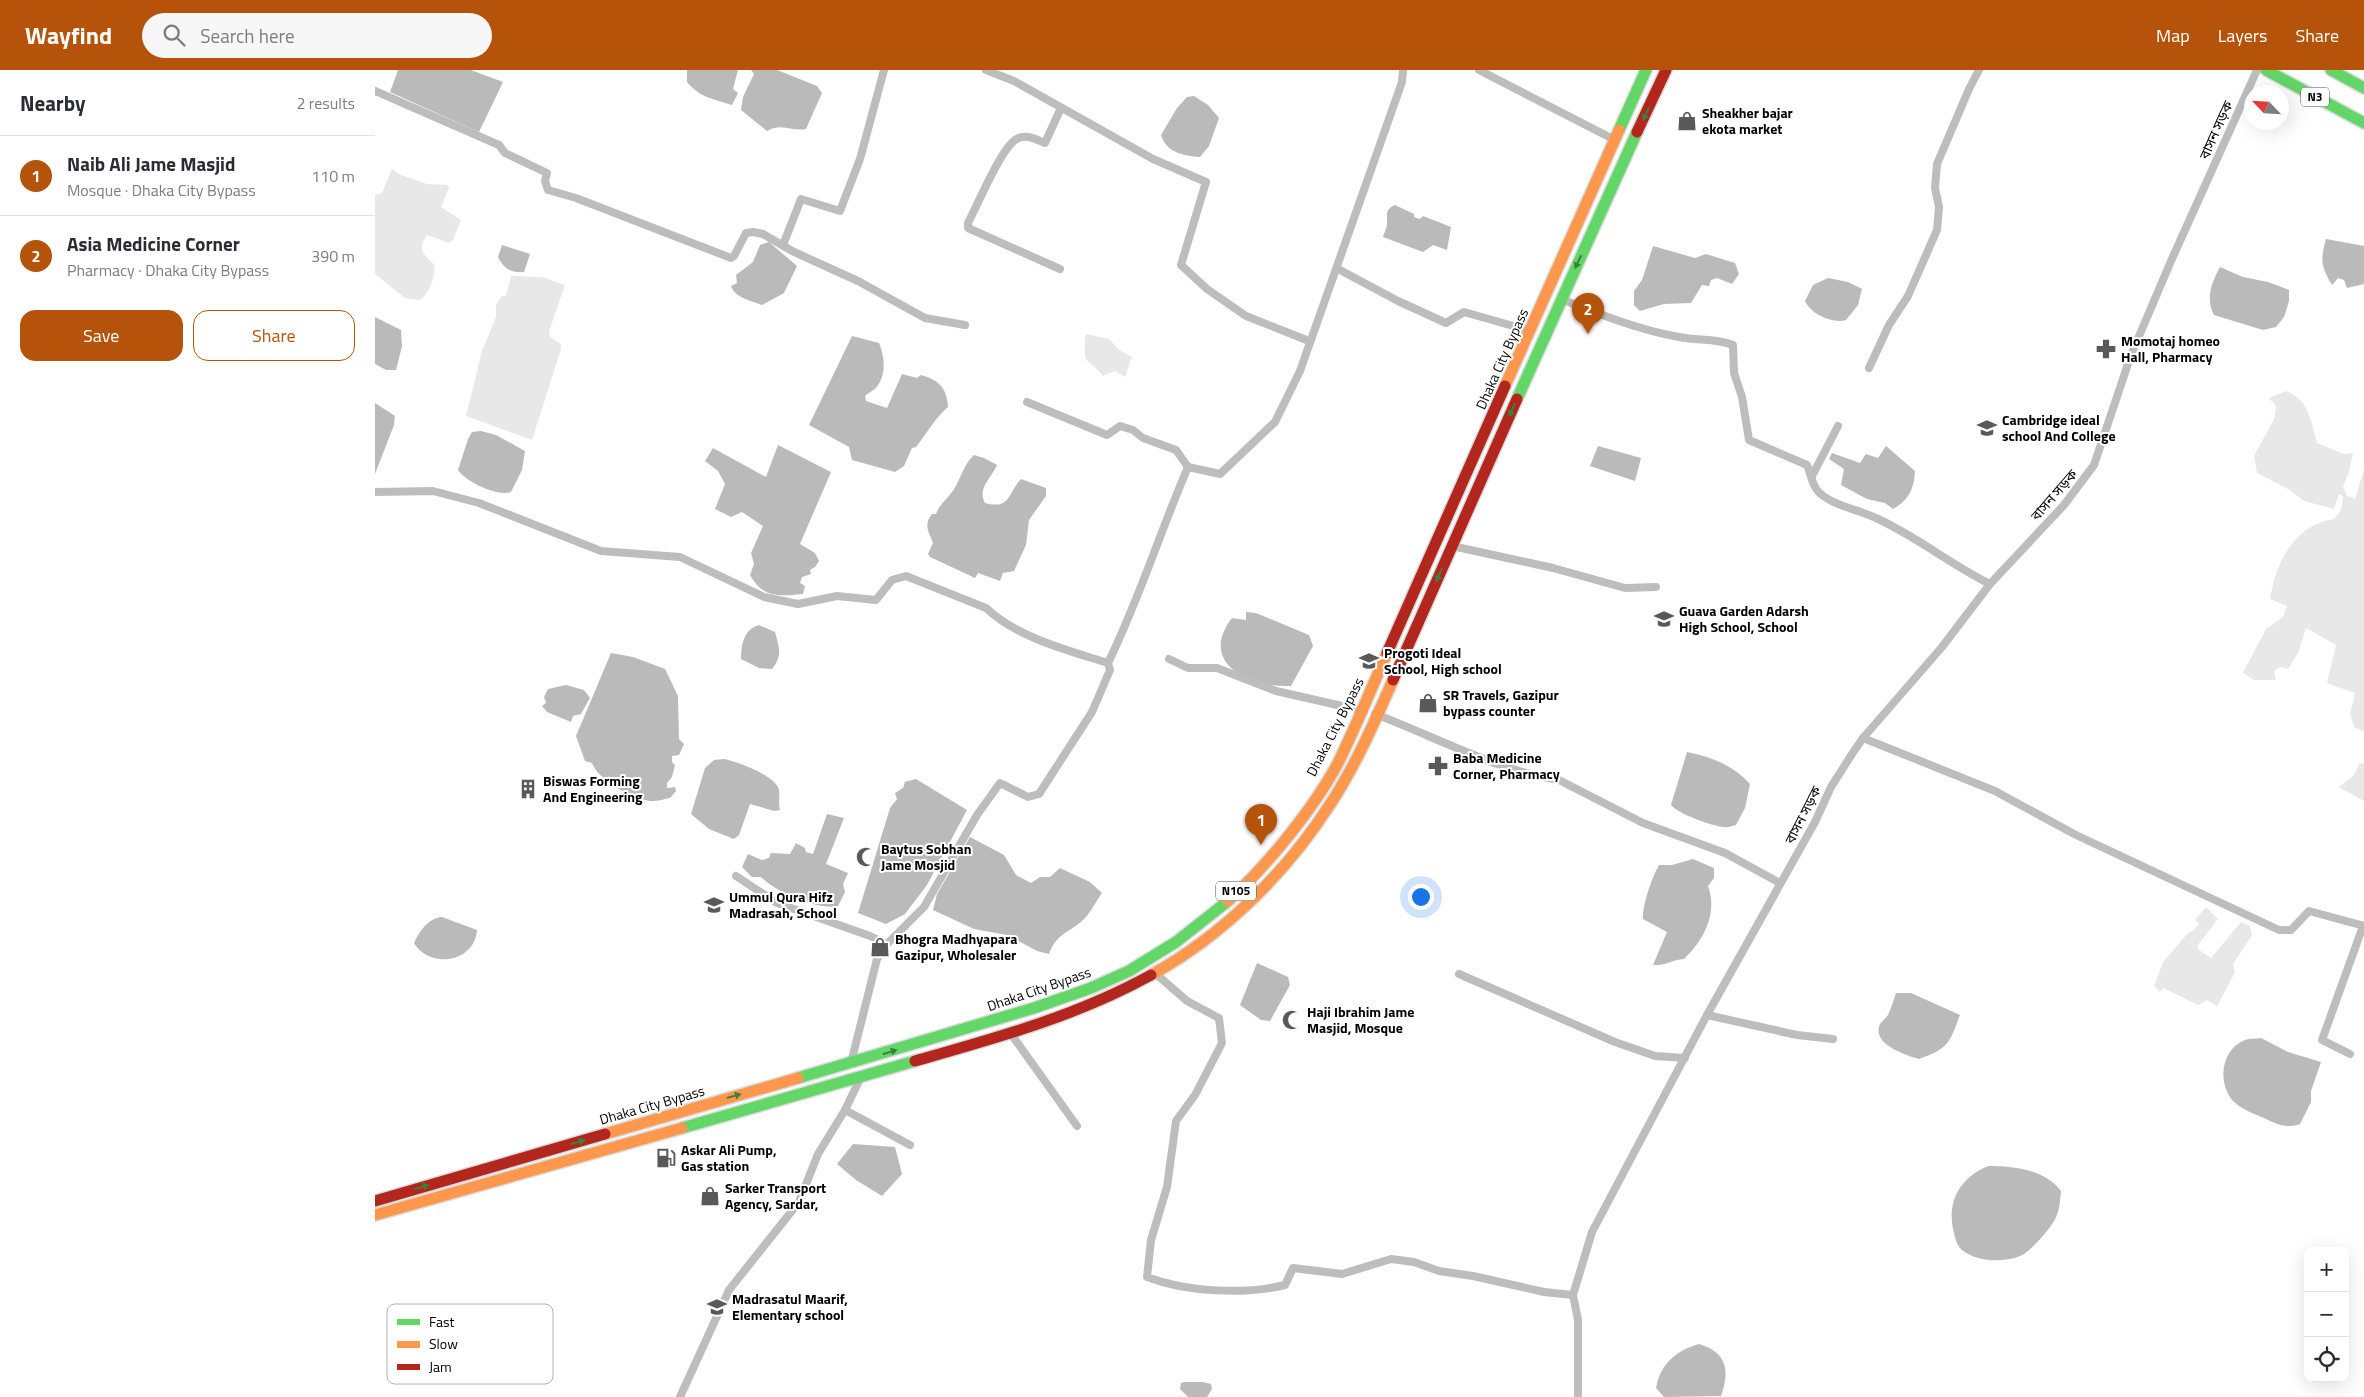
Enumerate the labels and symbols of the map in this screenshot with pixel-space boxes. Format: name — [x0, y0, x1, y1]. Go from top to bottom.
north arrow — [2244, 85, 2289, 130]
road number: N3 — [2301, 88, 2329, 106]
street label: বাসন সড়ক — [2193, 96, 2238, 163]
place label: Sheakher bajar ekota market — [1702, 102, 1793, 139]
one-way arrow — [1641, 107, 1649, 121]
shop icon: Sheakher bajar ekota market — [1676, 110, 1698, 132]
one-way arrow — [1573, 255, 1581, 269]
pin: 2 — [1572, 293, 1604, 334]
street label: Dhaka City Bypass — [1470, 305, 1533, 413]
place label: Momotaj homeo Hall, Pharmacy — [2121, 330, 2220, 367]
pharmacy icon: Momotaj homeo Hall, Pharmacy — [2095, 338, 2117, 360]
one-way arrow — [1507, 403, 1515, 417]
place label: Cambridge ideal school And College — [2002, 409, 2116, 446]
school or university icon: Cambridge ideal school And College — [1976, 417, 1998, 439]
street label: বাসন সড়ক — [2025, 464, 2082, 526]
one-way arrow — [1434, 568, 1442, 582]
place label: Guava Garden Adarsh High School, School — [1679, 600, 1809, 637]
school or university icon: Guava Garden Adarsh High School, School — [1653, 608, 1675, 630]
place label: Progoti Ideal School, High school — [1384, 642, 1502, 679]
school or university icon: Progoti Ideal School, High school — [1358, 650, 1380, 672]
street label: Dhaka City Bypass — [1301, 674, 1369, 780]
place label: SR Travels, Gazipur bypass counter — [1443, 684, 1559, 721]
shop icon: SR Travels, Gazipur bypass counter — [1417, 692, 1439, 714]
place label: Baba Medicine Corner, Pharmacy — [1453, 747, 1560, 784]
pharmacy icon: Baba Medicine Corner, Pharmacy — [1427, 755, 1449, 777]
place label: Biswas Forming And Engineering — [543, 770, 643, 807]
building icon: Biswas Forming And Engineering — [517, 778, 539, 800]
street label: বাসন সড়ক — [1779, 782, 1826, 848]
pin: 1 — [1245, 804, 1277, 845]
place label: Baytus Sobhan Jame Mosjid — [881, 838, 971, 875]
mosque icon: Baytus Sobhan Jame Mosjid — [855, 846, 877, 868]
road number: N105 — [1216, 881, 1256, 900]
your location — [1408, 884, 1434, 910]
place label: Ummul Qura Hifz Madrasah, School — [729, 886, 837, 923]
school or university icon: Ummul Qura Hifz Madrasah, School — [703, 894, 725, 916]
place label: Bhogra Madhyapara Gazipur, Wholesaler — [895, 928, 1017, 965]
shop icon: Bhogra Madhyapara Gazipur, Wholesaler — [869, 936, 891, 958]
street label: Dhaka City Bypass — [984, 961, 1094, 1016]
place label: Haji Ibrahim Jame Masjid, Mosque — [1307, 1001, 1414, 1038]
mosque icon: Haji Ibrahim Jame Masjid, Mosque — [1281, 1009, 1303, 1031]
one-way arrow — [883, 1047, 898, 1055]
street label: Dhaka City Bypass — [597, 1079, 707, 1130]
one-way arrow — [727, 1092, 742, 1100]
one-way arrow — [570, 1137, 585, 1145]
place label: Askar Ali Pump, Gas station — [681, 1139, 777, 1176]
fuel station icon: Askar Ali Pump, Gas station — [655, 1147, 677, 1169]
place label: Sarker Transport Agency, Sardar, — [725, 1177, 826, 1214]
one-way arrow — [414, 1182, 429, 1190]
shop icon: Sarker Transport Agency, Sardar, — [699, 1185, 721, 1207]
place label: Madrasatul Maarif, Elementary school — [732, 1288, 848, 1325]
school or university icon: Madrasatul Maarif, Elementary school — [706, 1296, 728, 1318]
legend — [387, 1304, 553, 1384]
text: Fast — [429, 1311, 454, 1332]
text: Slow — [429, 1333, 458, 1354]
text: Jam — [429, 1356, 452, 1377]

